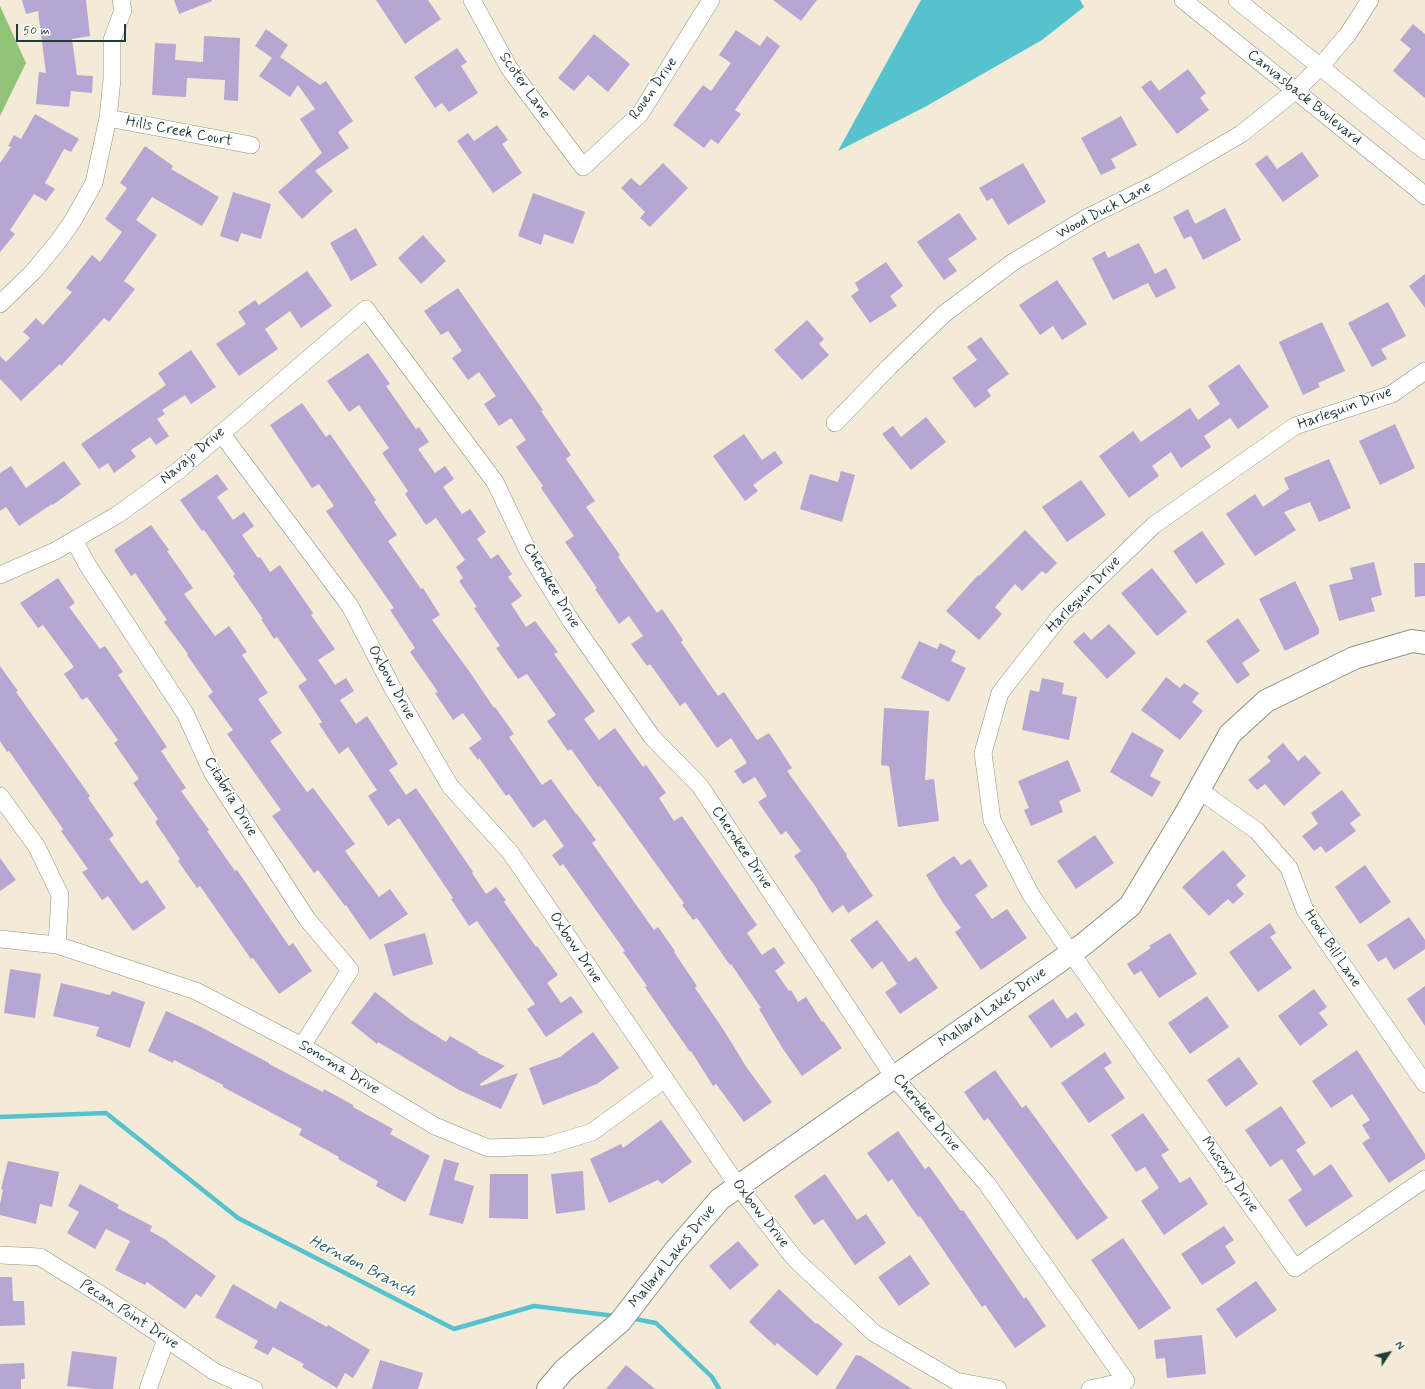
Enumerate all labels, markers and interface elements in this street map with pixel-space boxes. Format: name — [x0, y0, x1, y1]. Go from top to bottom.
scale bar — [18, 16, 128, 42]
text: 50 m — [23, 23, 50, 39]
street label: Canvasback Boulevard — [1243, 46, 1365, 150]
street label: Scoter Lane — [495, 49, 553, 123]
street label: Rouen Drive — [626, 54, 682, 124]
street label: Hills Creek Court — [124, 113, 234, 151]
street label: Wood Duck Lane — [1053, 178, 1155, 244]
street label: Harlequin Drive — [1295, 384, 1395, 434]
street label: Navajo Drive — [157, 424, 229, 488]
street label: Cherokee Drive — [519, 540, 583, 632]
street label: Harlequin Drive — [1043, 553, 1125, 637]
street label: Oxbow Drive — [363, 643, 419, 723]
street label: Citabria Drive — [199, 754, 261, 840]
street label: Cherokee Drive — [707, 803, 775, 893]
street label: Hook Bill Lane — [1299, 907, 1365, 991]
street label: Oxbow Drive — [545, 909, 605, 987]
street label: Mallard Lakes Drive — [936, 964, 1050, 1052]
street label: Sonoma Drive — [295, 1037, 383, 1099]
street label: Cherokee Drive — [888, 1070, 964, 1156]
street label: Muscovy Drive — [1196, 1134, 1262, 1216]
street label: Oxbow Drive — [728, 1176, 792, 1252]
street label: Mallard Lakes Drive — [626, 1202, 720, 1312]
water label: Herndon Branch — [305, 1232, 419, 1302]
street label: Pecan Point Drive — [76, 1276, 182, 1354]
north arrow — [1369, 1333, 1409, 1373]
text: N — [1391, 1339, 1407, 1353]

